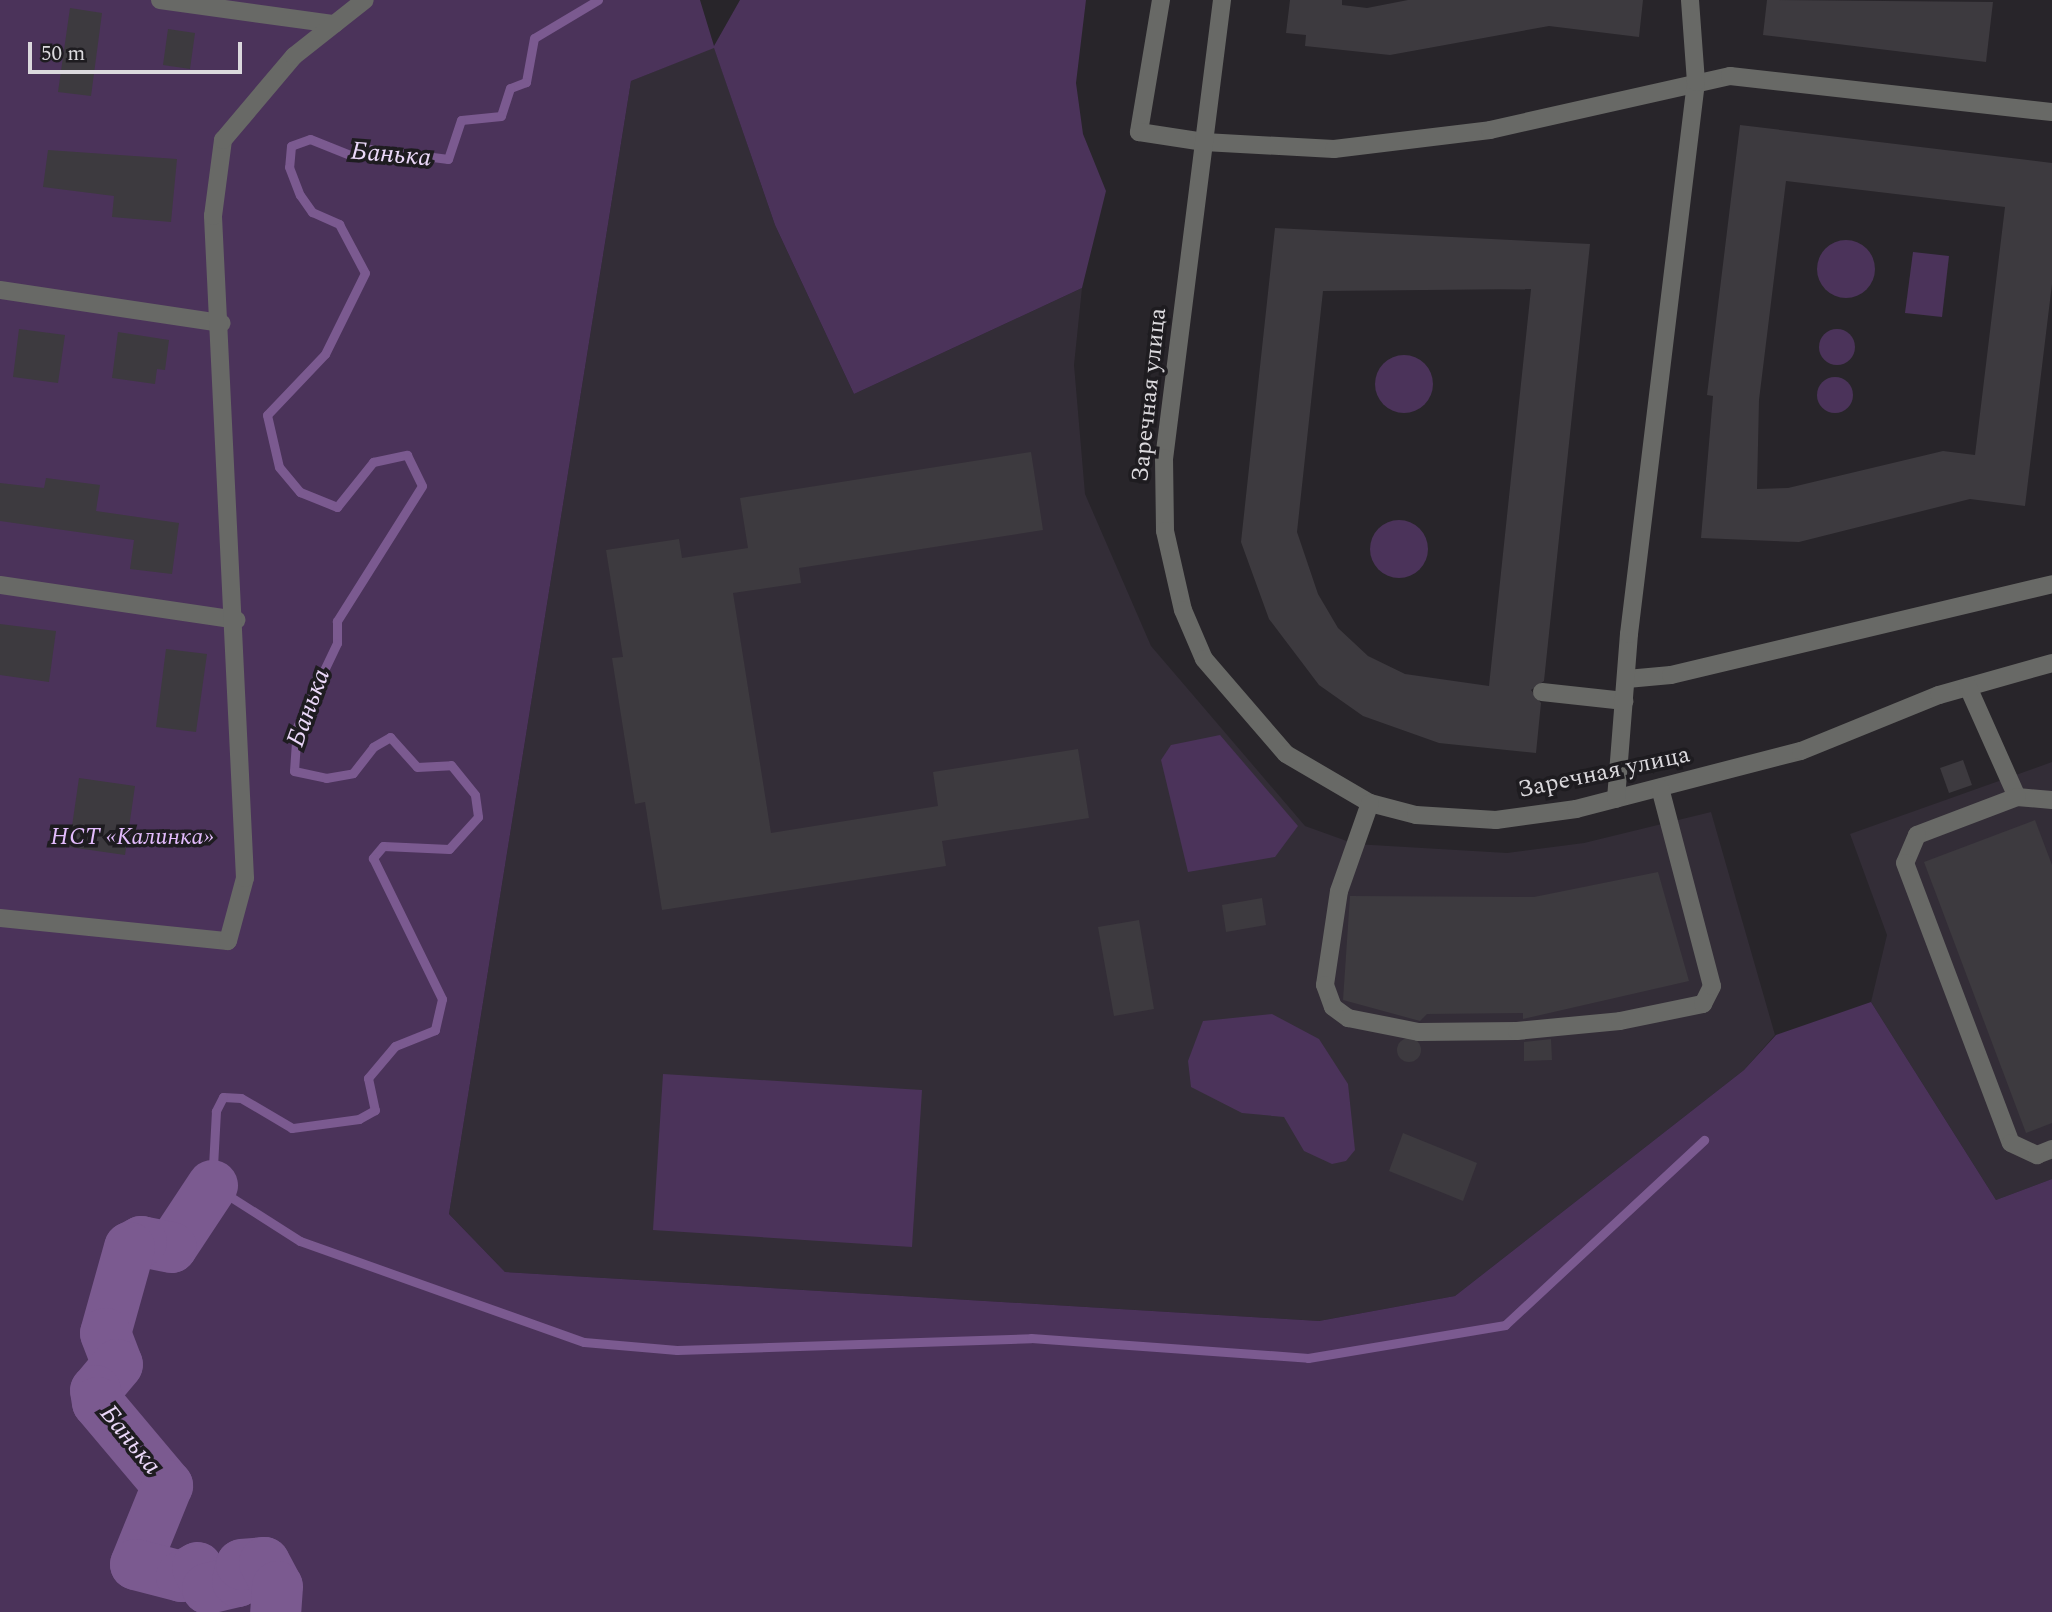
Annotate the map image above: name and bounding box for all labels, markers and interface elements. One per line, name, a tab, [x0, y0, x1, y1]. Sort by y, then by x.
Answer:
scale bar	[32, 28, 245, 72]
text: 50 m	[41, 38, 85, 70]
water label: Банька	[350, 136, 432, 174]
street label: Заречная улица	[1127, 306, 1173, 484]
water label: Банька	[281, 665, 337, 751]
street label: Заречная улица	[1515, 741, 1693, 805]
park label: НСТ «Калинка»	[51, 824, 213, 852]
water label: Банька	[93, 1399, 167, 1481]

